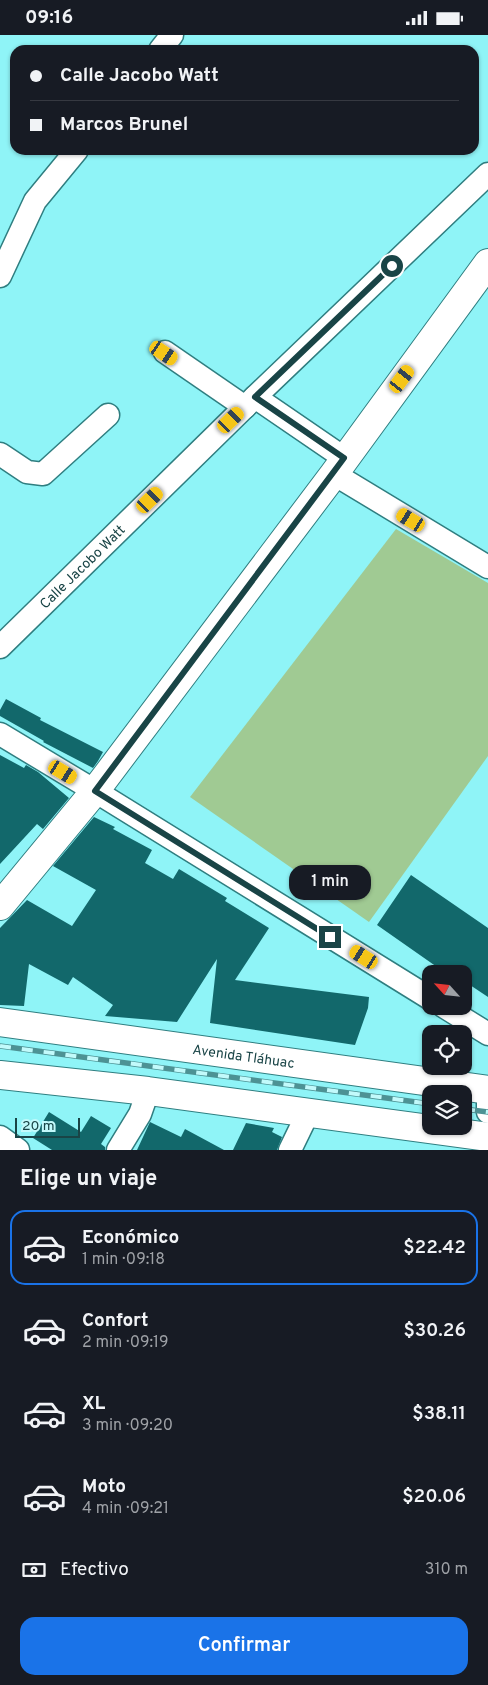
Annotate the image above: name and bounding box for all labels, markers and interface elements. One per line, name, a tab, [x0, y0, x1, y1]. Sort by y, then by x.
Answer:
text: 09:16	[25, 6, 73, 30]
text: Calle Jacobo Watt	[60, 64, 219, 88]
text: Marcos Brunel	[60, 113, 188, 137]
route start	[381, 255, 403, 277]
car	[147, 338, 180, 368]
car	[386, 363, 417, 395]
car	[214, 404, 247, 436]
car	[133, 484, 166, 516]
car	[394, 506, 427, 534]
street label: Calle Jacobo Watt	[37, 522, 129, 613]
car	[46, 758, 79, 786]
callout: 1 min	[289, 865, 371, 899]
text: 1 min	[311, 872, 349, 892]
route end	[319, 926, 341, 948]
car	[347, 943, 380, 971]
north arrow	[422, 965, 472, 1015]
map controls	[422, 965, 472, 1135]
button: locate	[422, 1025, 472, 1075]
street label: Avenida Tláhuac	[191, 1042, 295, 1073]
button: layers	[422, 1085, 472, 1135]
scale bar	[15, 1115, 80, 1138]
text: 20 m	[22, 1118, 55, 1135]
text: Elige un viaje	[20, 1166, 157, 1193]
icon: car	[22, 1225, 67, 1270]
text: Económico	[82, 1226, 179, 1250]
text: $22.42	[403, 1236, 466, 1260]
text: 1 min · 09:18	[82, 1250, 165, 1270]
icon: car	[22, 1308, 67, 1353]
text: Confort	[82, 1309, 148, 1333]
text: $30.26	[403, 1319, 466, 1343]
text: 2 min · 09:19	[82, 1333, 169, 1353]
icon: car	[22, 1391, 67, 1436]
text: XL	[82, 1392, 105, 1416]
text: $38.11	[412, 1402, 466, 1426]
text: 3 min · 09:20	[82, 1416, 173, 1436]
icon: car	[22, 1474, 67, 1519]
text: Moto	[82, 1475, 126, 1499]
text: $20.06	[402, 1485, 466, 1509]
text: 4 min · 09:21	[82, 1499, 169, 1519]
icon: cash	[20, 1556, 48, 1584]
text: Efectivo	[60, 1558, 129, 1582]
text: 310 m	[425, 1560, 468, 1580]
button: Confirmar	[20, 1617, 468, 1675]

